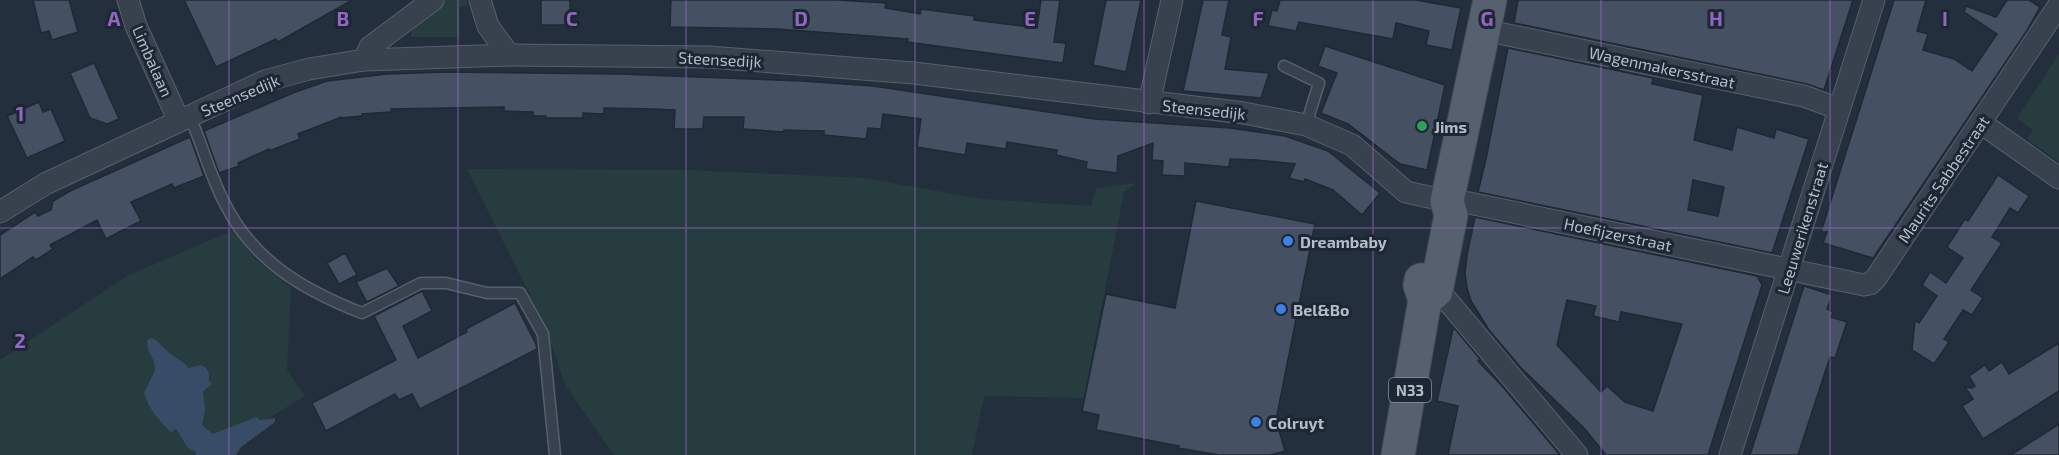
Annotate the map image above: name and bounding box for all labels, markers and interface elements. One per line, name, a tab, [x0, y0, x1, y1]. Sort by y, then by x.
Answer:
text: A	[107, 6, 121, 30]
text: B	[337, 6, 349, 30]
text: C	[566, 6, 578, 30]
text: D	[794, 6, 808, 30]
text: E	[1024, 6, 1036, 30]
text: F	[1252, 6, 1264, 30]
text: G	[1481, 6, 1493, 30]
text: H	[1709, 6, 1723, 30]
text: I	[1942, 6, 1948, 30]
street label: Limbalaan	[129, 23, 177, 99]
street label: Wagenmakersstraat	[1587, 42, 1737, 92]
street label: Steensedijk	[678, 47, 762, 72]
street label: Steensedijk	[198, 70, 283, 121]
street label: Steensedijk	[1161, 95, 1246, 124]
text: 1	[16, 101, 24, 125]
street label: Maurits Sabbestraat	[1893, 112, 1993, 246]
place label: Jims	[1434, 117, 1467, 136]
marker: Jims	[1415, 119, 1429, 133]
street label: Leeuwerikenstraat	[1773, 160, 1831, 296]
street label: Hoefijzerstraat	[1562, 213, 1674, 256]
place label: Dreambaby	[1300, 232, 1387, 252]
marker: Dreambaby	[1281, 234, 1295, 248]
place label: Bel&Bo	[1293, 300, 1349, 319]
marker: Bel&Bo	[1274, 302, 1288, 316]
text: 2	[14, 328, 26, 352]
road number: N33	[1389, 378, 1431, 402]
place label: Colruyt	[1268, 413, 1324, 433]
marker: Colruyt	[1249, 415, 1263, 429]

